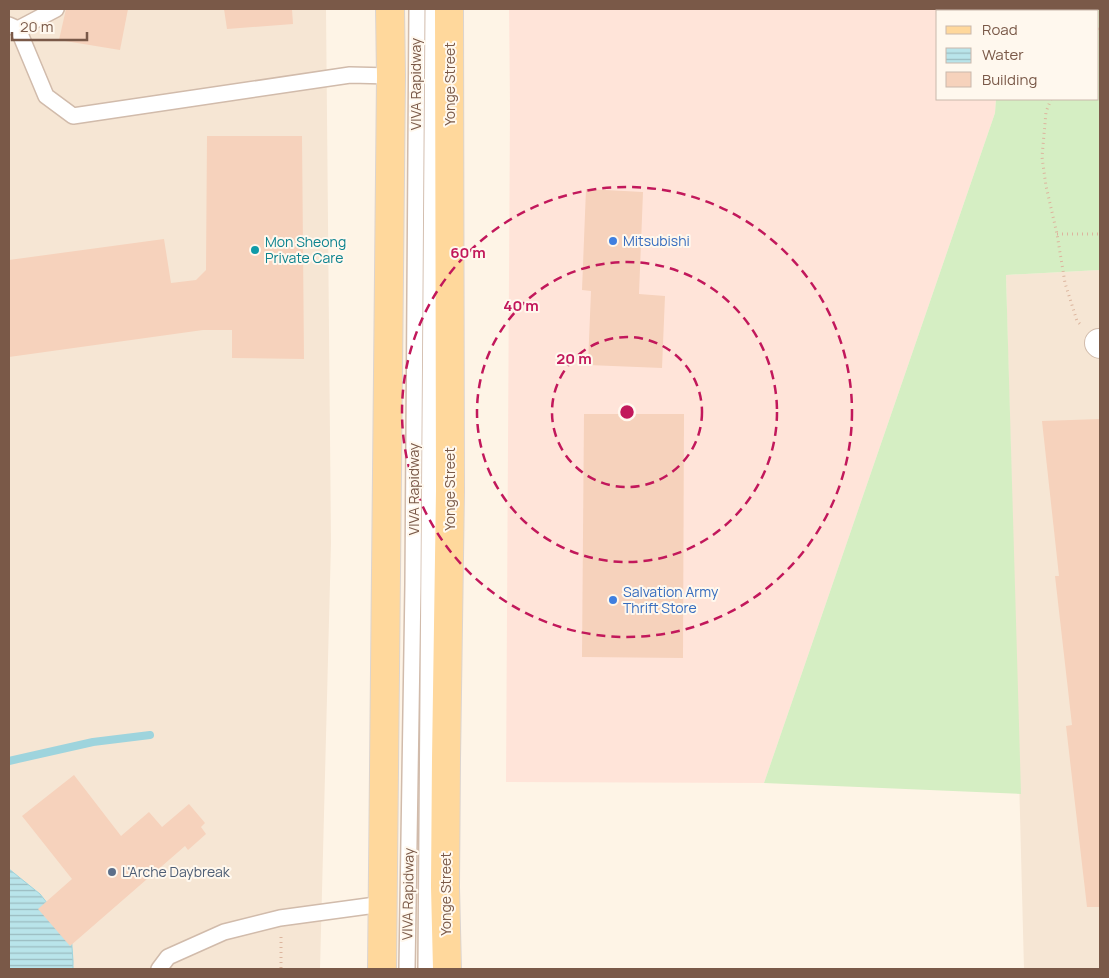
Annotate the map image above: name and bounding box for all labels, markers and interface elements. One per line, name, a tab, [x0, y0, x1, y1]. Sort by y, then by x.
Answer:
scale bar	[12, 10, 88, 42]
legend	[936, 10, 1099, 100]
text: 20 m	[20, 16, 53, 37]
text: Road	[982, 19, 1018, 40]
street label: VIVA Rapidway	[406, 37, 425, 130]
street label: Yonge Street	[440, 42, 459, 126]
text: Water	[982, 44, 1024, 65]
text: Building	[982, 69, 1037, 90]
place label: Mitsubishi	[623, 231, 690, 250]
place label: Mon Sheong Private Care	[265, 232, 346, 267]
marker: Mitsubishi	[607, 235, 619, 247]
text: 60 m	[450, 242, 486, 263]
marker: Mon Sheong Private Care	[249, 244, 261, 256]
text: 40 m	[503, 295, 539, 316]
text: 20 m	[556, 348, 592, 369]
centre of rings	[618, 403, 636, 421]
street label: VIVA Rapidway	[404, 442, 423, 535]
street label: Yonge Street	[440, 447, 459, 531]
place label: Salvation Army Thrift Store	[623, 582, 719, 617]
marker: Salvation Army Thrift Store	[607, 594, 619, 606]
street label: VIVA Rapidway	[397, 847, 418, 940]
street label: Yonge Street	[436, 852, 455, 936]
place label: L'Arche Daybreak	[122, 862, 231, 881]
marker: L'Arche Daybreak	[106, 866, 118, 878]

